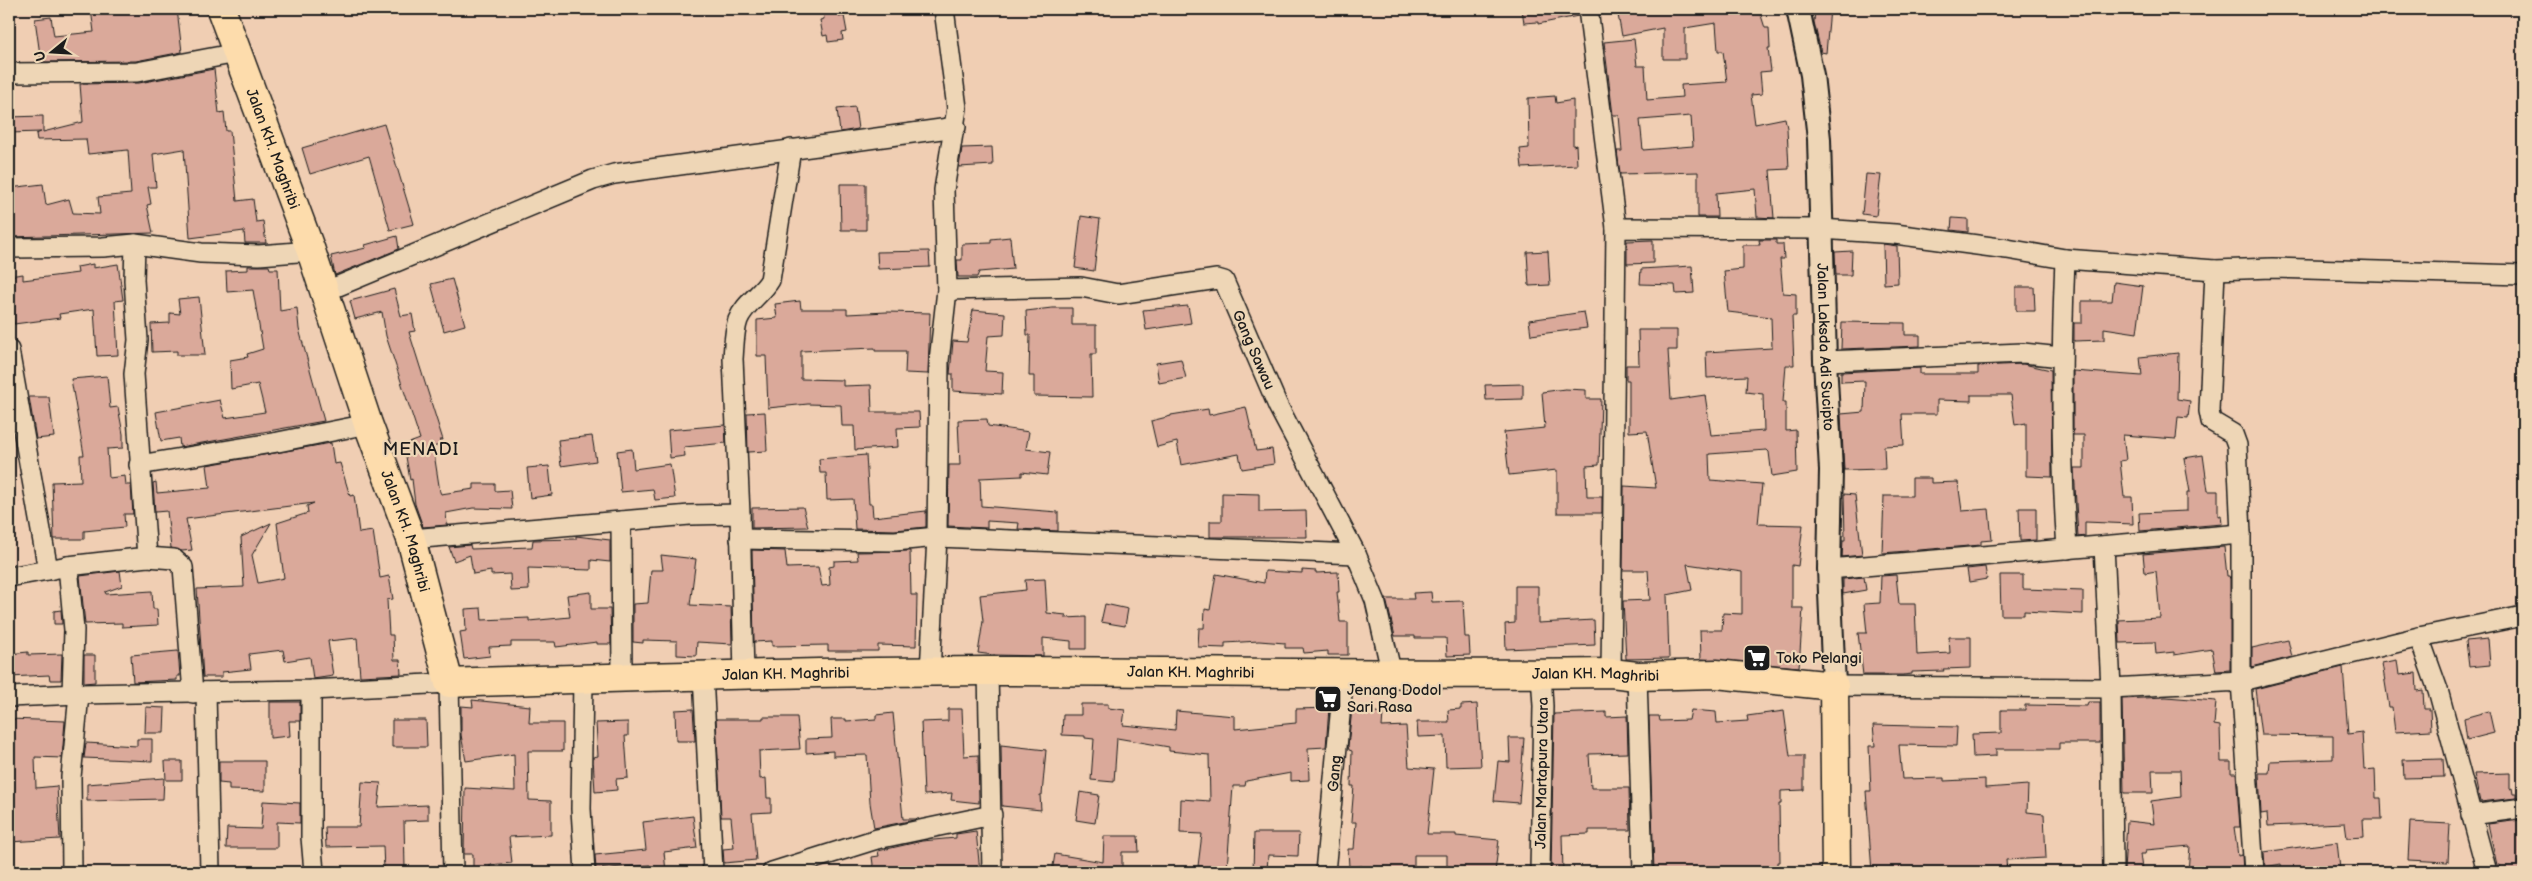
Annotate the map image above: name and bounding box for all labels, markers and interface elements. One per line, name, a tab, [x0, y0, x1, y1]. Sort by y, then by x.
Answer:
north arrow	[28, 28, 78, 78]
text: U	[30, 48, 50, 63]
street label: Jalan KH. Maghribi	[241, 86, 304, 212]
street label: Jalan Laksda Adi Sucipto	[1812, 263, 1838, 431]
street label: Gang Sawau	[1228, 307, 1279, 393]
district label: MENADI	[383, 439, 459, 460]
street label: Jalan KH. Maghribi	[376, 468, 434, 594]
supermarket icon: Toko Pelangi	[1742, 643, 1772, 673]
place label: Toko Pelangi	[1776, 649, 1862, 668]
street label: Jalan KH. Maghribi	[722, 663, 850, 685]
street label: Jalan KH. Maghribi	[1127, 663, 1255, 683]
street label: Jalan KH. Maghribi	[1532, 664, 1660, 686]
place label: Jenang Dodol Sari Rasa	[1347, 681, 1441, 717]
supermarket icon: Jenang Dodol Sari Rasa	[1313, 684, 1343, 714]
street label: Jalan Martapura Utara	[1531, 696, 1553, 849]
street label: Gang	[1324, 754, 1346, 793]

